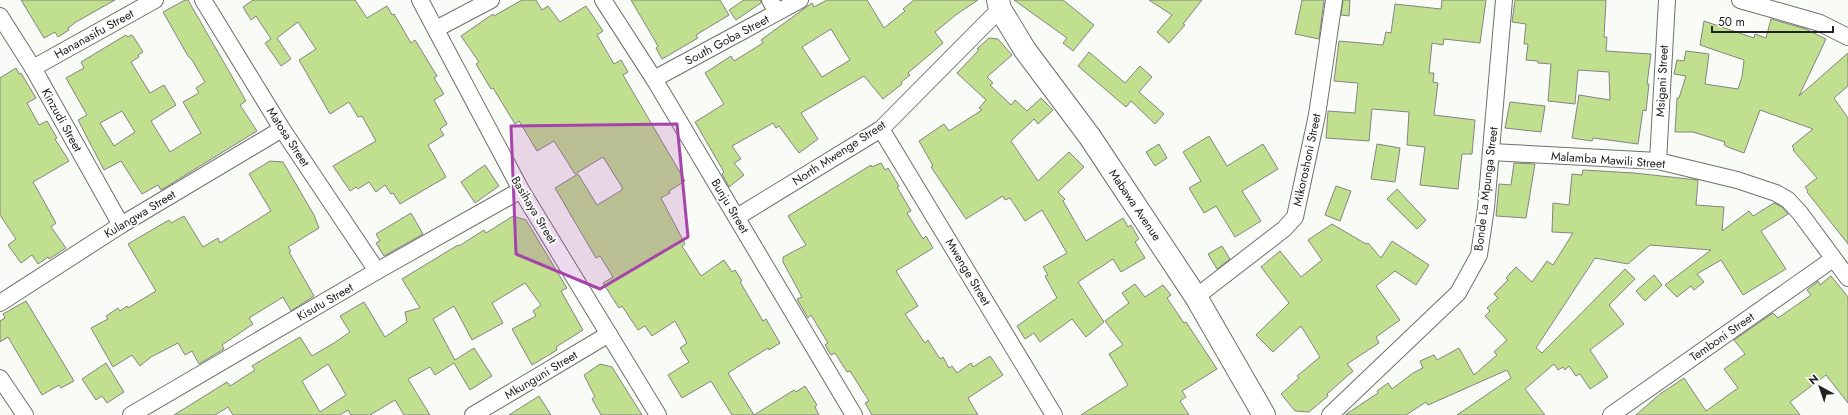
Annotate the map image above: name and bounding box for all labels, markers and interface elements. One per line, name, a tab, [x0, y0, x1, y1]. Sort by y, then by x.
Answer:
street label: Hananasifu Street	[51, 5, 137, 63]
scale bar	[1712, 8, 1833, 34]
street label: South Goba Street	[682, 10, 772, 70]
text: 50 m	[1718, 13, 1745, 31]
street label: Msigani Street	[1651, 44, 1673, 117]
street label: Kinzudi Street	[37, 85, 87, 155]
street label: Matosa Street	[262, 104, 314, 170]
street label: Mikoroshoni Street	[1288, 112, 1326, 208]
street label: North Mwenge Street	[789, 116, 889, 190]
street label: Bonde La Mpunga Street	[1469, 126, 1503, 252]
street label: Malamba Mawili Street	[1550, 147, 1666, 173]
street label: Mabawa Avenue	[1104, 166, 1166, 244]
street label: Basihaya Street	[507, 173, 561, 247]
street label: Bunju Street	[707, 175, 753, 237]
street label: Kulangwa Street	[101, 185, 179, 242]
street label: Mwenge Street	[941, 235, 995, 309]
street label: Kisutu Street	[293, 279, 357, 325]
street label: Temboni Street	[1686, 308, 1758, 366]
street label: Mkunguni Street	[501, 346, 581, 404]
north arrow	[1800, 367, 1840, 407]
text: N	[1805, 370, 1822, 388]

